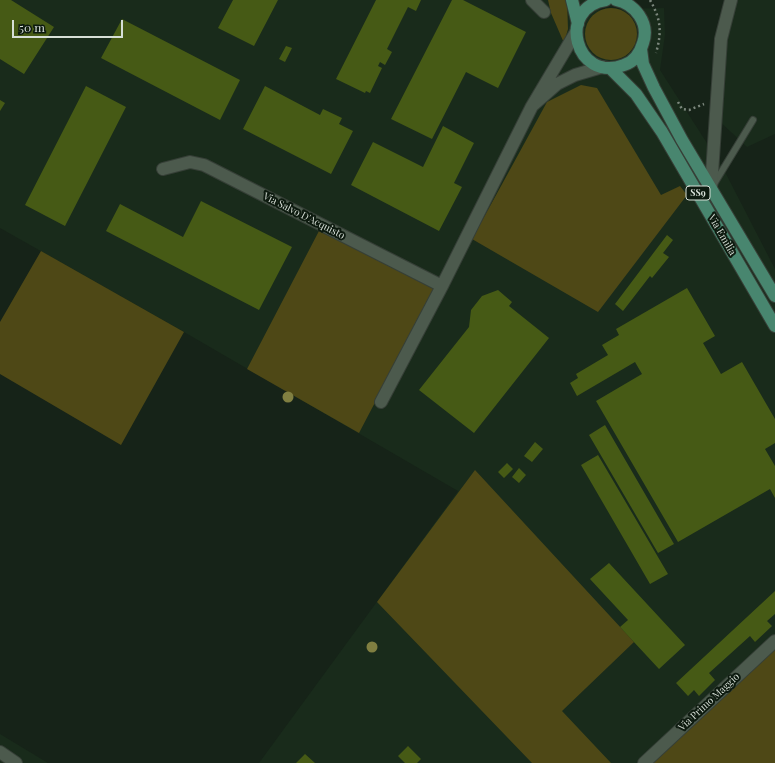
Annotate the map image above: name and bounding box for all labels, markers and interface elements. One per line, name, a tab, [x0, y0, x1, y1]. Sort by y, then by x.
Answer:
scale bar	[14, 12, 125, 38]
text: 50 m	[19, 19, 45, 35]
road number: SS9	[686, 186, 710, 200]
street label: Via Salvo D'Acquisto	[261, 190, 347, 242]
street label: Via Emilia	[706, 212, 738, 258]
street label: Via Primo Maggio	[676, 671, 742, 733]

